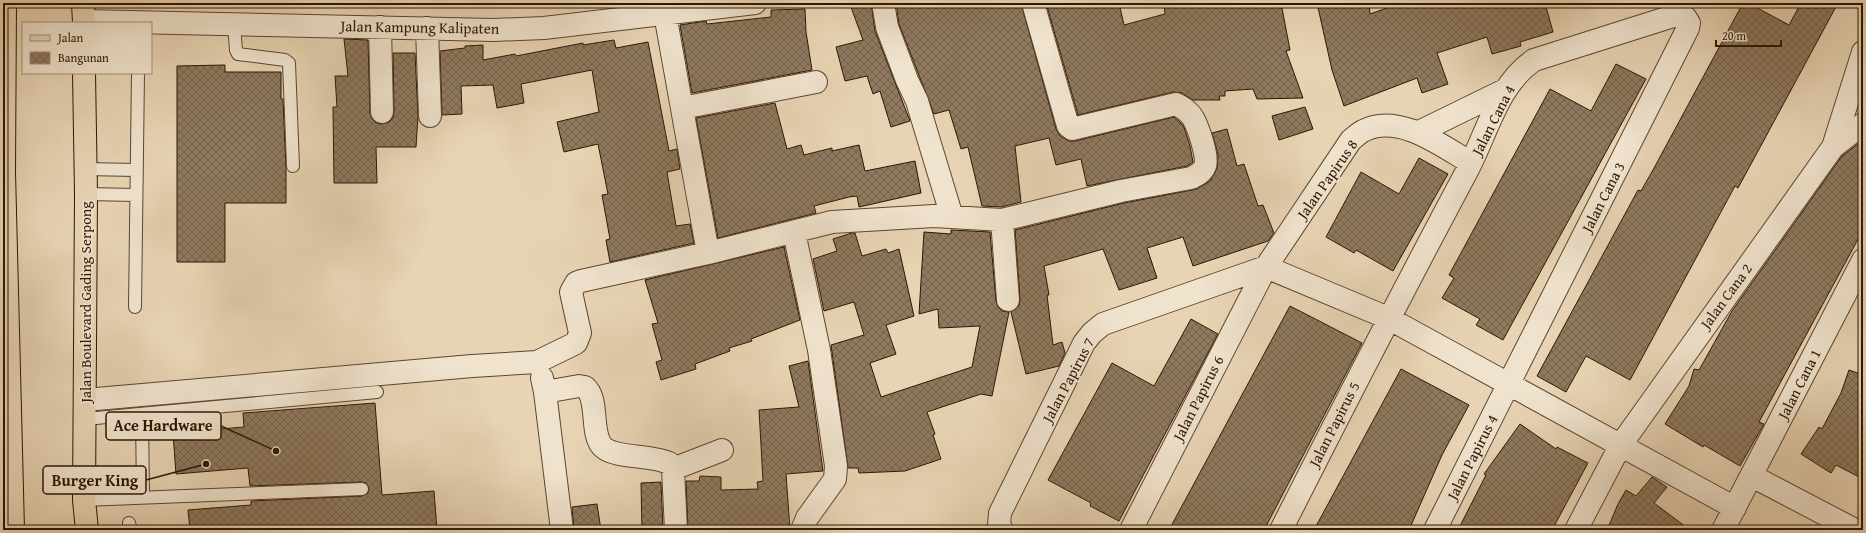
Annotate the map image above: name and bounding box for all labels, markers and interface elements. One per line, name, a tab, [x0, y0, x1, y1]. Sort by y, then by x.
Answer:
street label: Jalan Kampung Kalipaten	[338, 15, 500, 39]
legend	[22, 22, 152, 74]
scale bar	[1716, 22, 1781, 48]
text: 20 m	[1722, 27, 1746, 44]
text: Jalan	[56, 29, 83, 46]
text: Bangunan	[58, 49, 109, 66]
street label: Jalan Cana 4	[1465, 81, 1520, 160]
street label: Jalan Papirus 8	[1291, 135, 1362, 225]
street label: Jalan Cana 3	[1575, 158, 1630, 237]
street label: Jalan Boulevard Gading Serpong	[75, 201, 96, 405]
street label: Jalan Cana 2	[1694, 259, 1757, 335]
street label: Jalan Papirus 7	[1036, 334, 1099, 428]
street label: Jalan Cana 1	[1771, 345, 1826, 424]
street label: Jalan Papirus 6	[1167, 352, 1228, 446]
street label: Jalan Papirus 5	[1303, 378, 1364, 472]
street label: Jalan Papirus 4	[1441, 411, 1502, 505]
callout: Ace Hardware	[106, 412, 221, 440]
text: Ace Hardware	[113, 413, 213, 437]
callout: Burger King	[43, 466, 146, 494]
text: Burger King	[52, 468, 139, 492]

